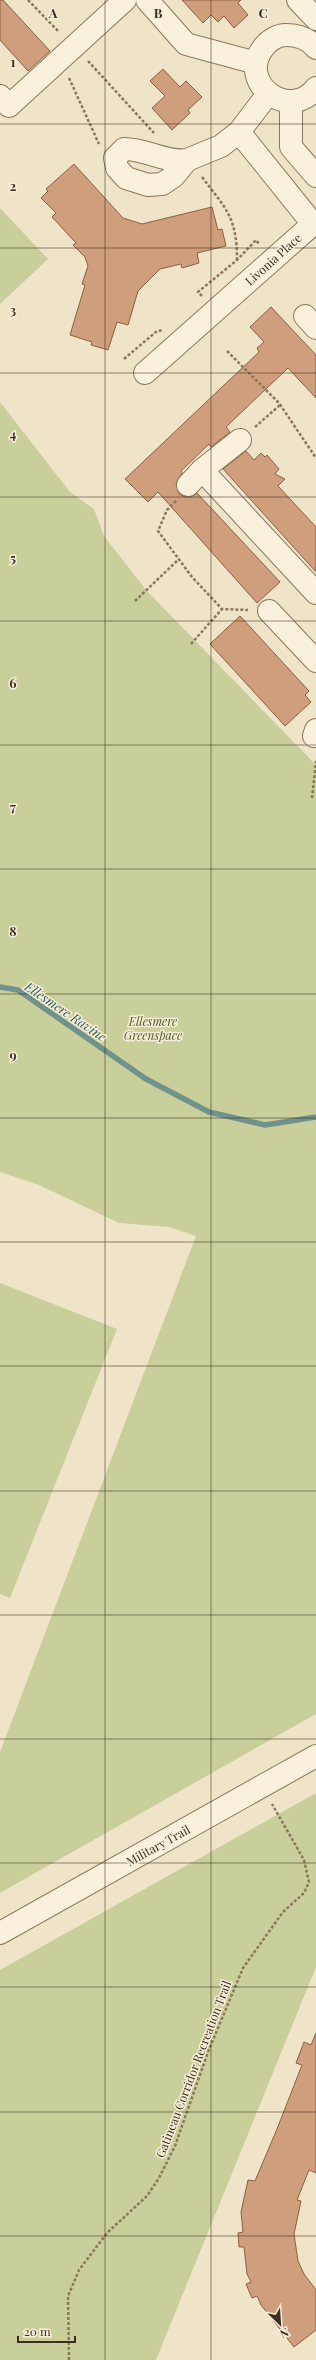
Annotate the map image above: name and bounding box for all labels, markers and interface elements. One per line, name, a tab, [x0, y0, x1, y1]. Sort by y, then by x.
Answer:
text: A	[48, 4, 58, 21]
text: B	[154, 4, 163, 21]
text: C	[258, 4, 268, 21]
text: 1	[11, 53, 16, 70]
text: 2	[10, 177, 17, 194]
street label: Livonia Place	[241, 229, 305, 289]
text: 3	[10, 301, 16, 318]
text: 4	[10, 425, 17, 442]
text: 5	[10, 549, 16, 566]
text: 6	[9, 674, 17, 691]
text: 7	[10, 798, 16, 815]
text: 8	[9, 922, 17, 939]
water label: Ellesmere Ravine	[21, 977, 111, 1045]
park label: Ellesmere Greenspace	[124, 1013, 182, 1043]
text: 9	[9, 1046, 17, 1063]
street label: Military Trail	[123, 1821, 193, 1869]
street label: Gatineau Corridor Recreation Trail	[152, 1978, 234, 2160]
north arrow	[260, 2304, 300, 2344]
scale bar	[18, 2318, 75, 2344]
text: 20 m	[24, 2323, 51, 2339]
text: N	[278, 2325, 291, 2342]

